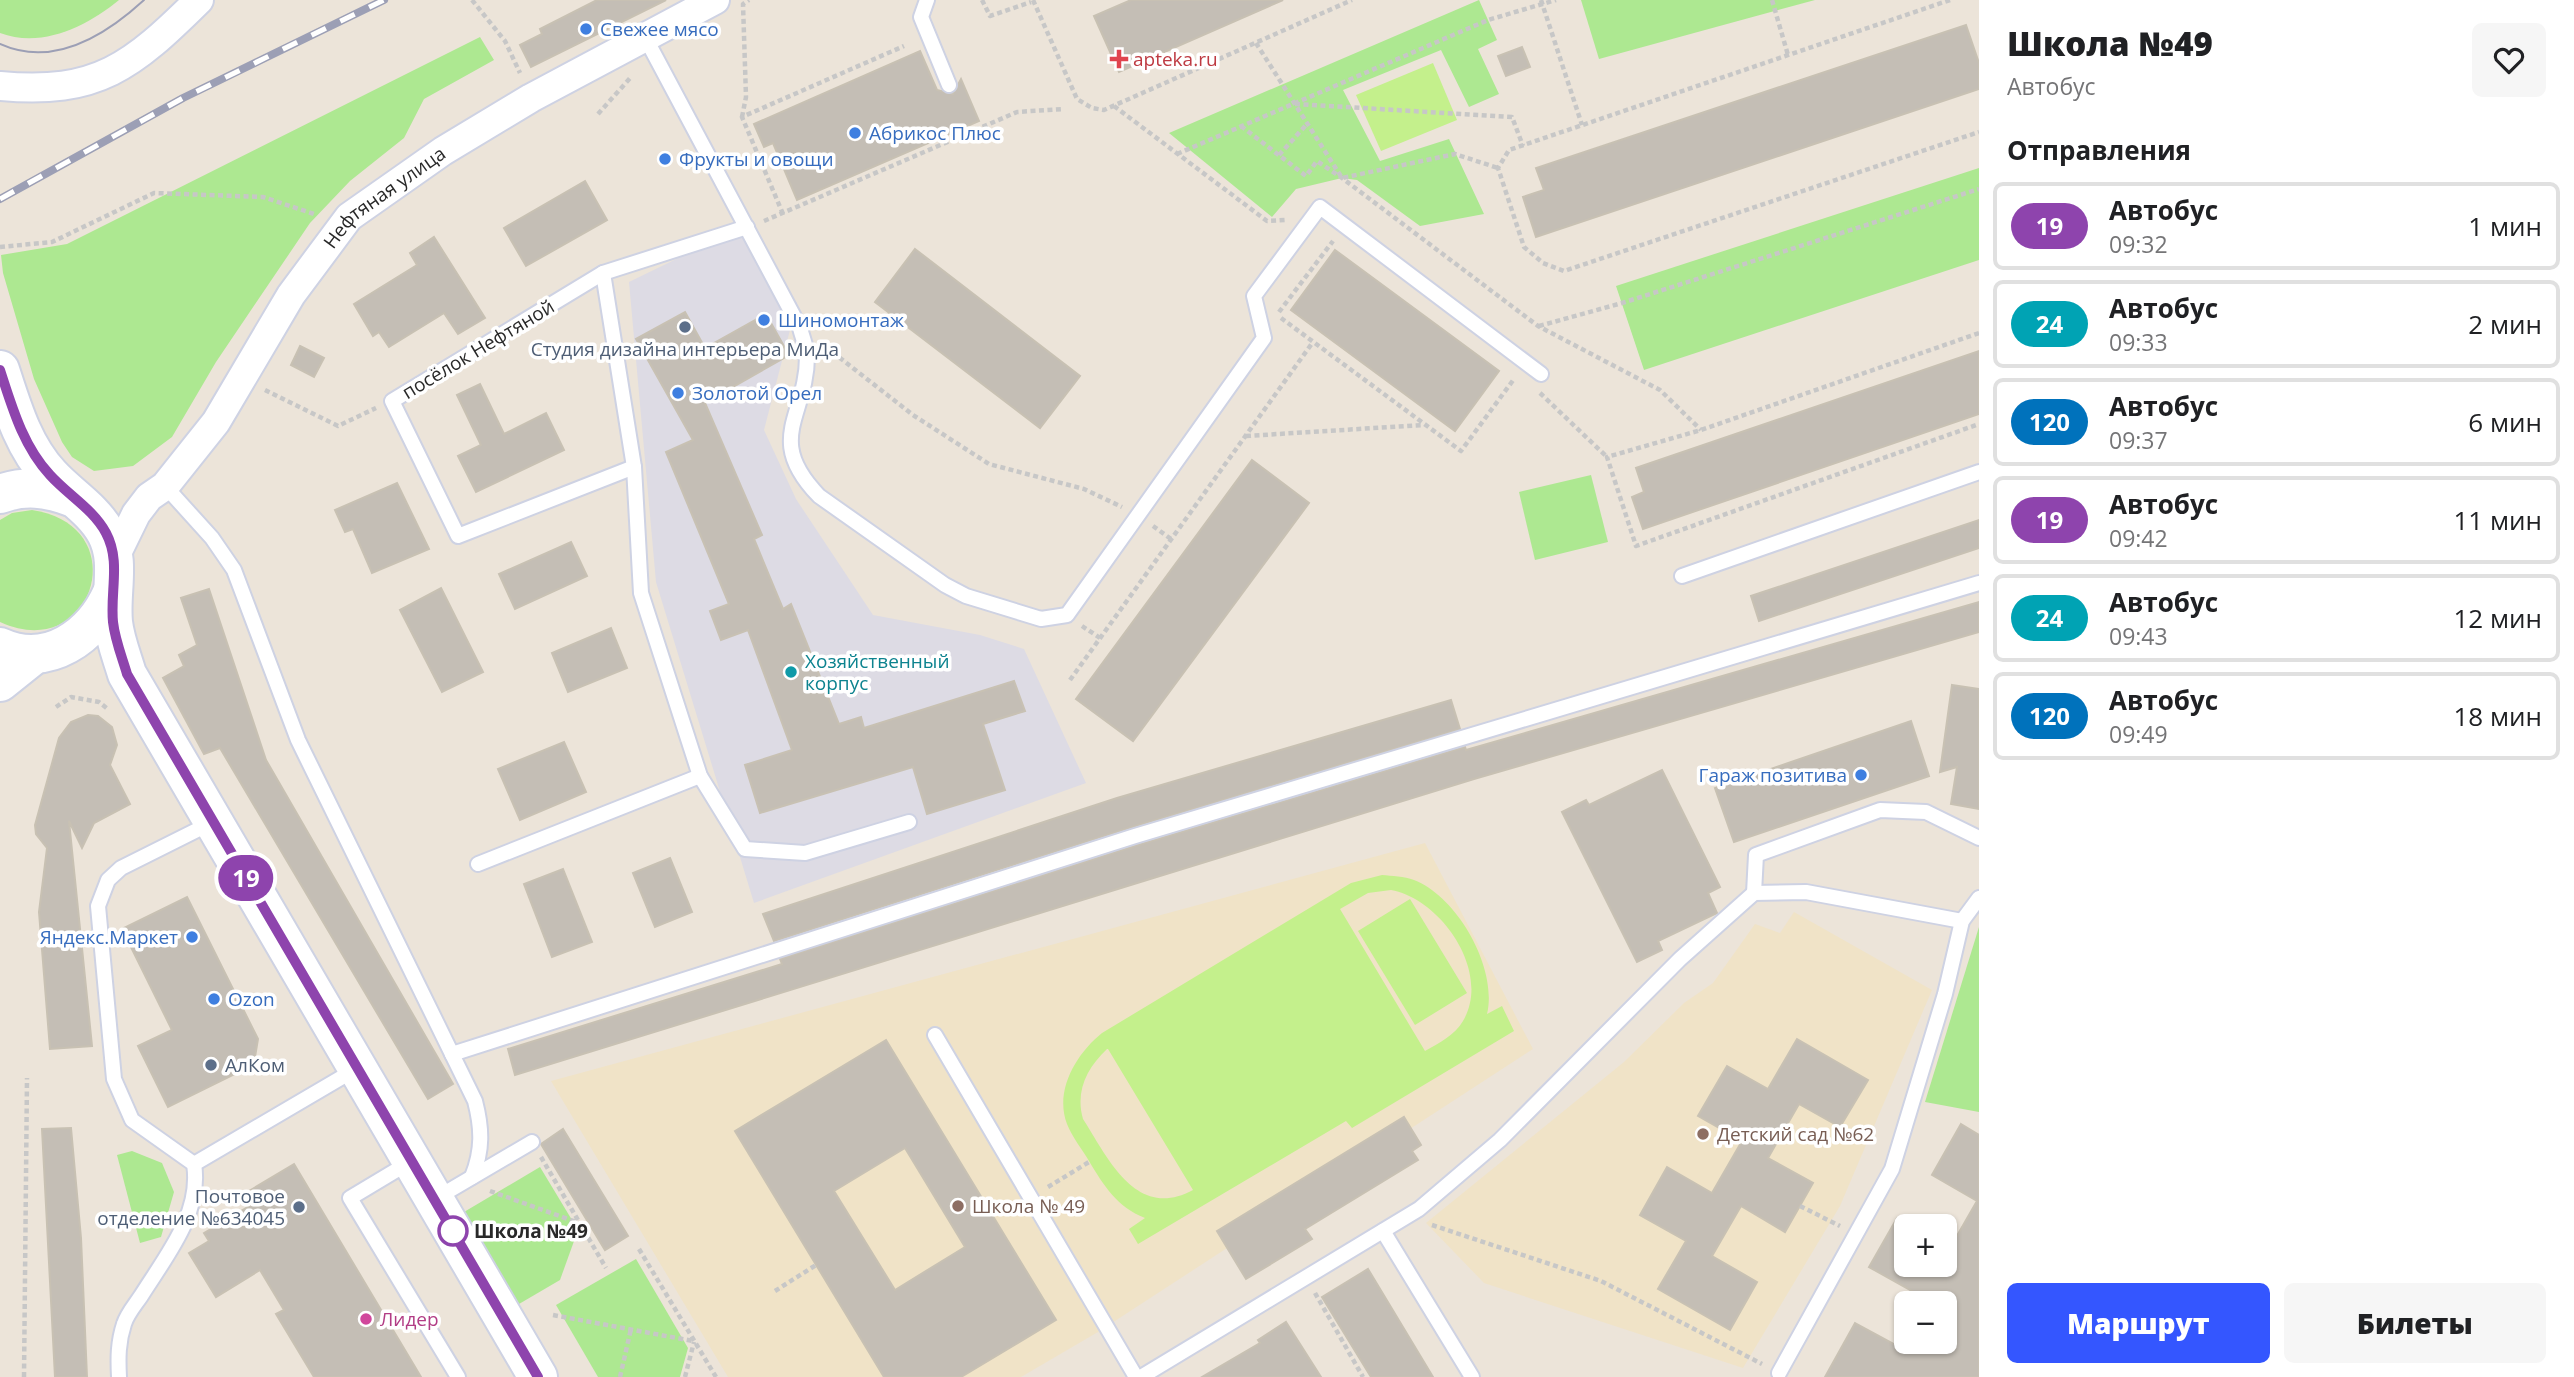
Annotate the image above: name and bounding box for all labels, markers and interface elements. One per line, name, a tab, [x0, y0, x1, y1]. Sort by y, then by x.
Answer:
place label: Свежее мясо	[600, 16, 719, 42]
marker: Свежее мясо	[578, 21, 594, 37]
text: Школа №49	[2007, 21, 2213, 66]
button: heart	[2472, 23, 2546, 97]
place label: apteka.ru	[1133, 46, 1218, 72]
marker: apteka.ru	[1111, 51, 1127, 67]
text: Автобус	[2007, 70, 2096, 102]
place label: Абрикос Плюс	[869, 120, 1001, 146]
marker: Абрикос Плюс	[847, 125, 863, 141]
text: Отправления	[2007, 132, 2191, 168]
street label: Нефтяная улица	[317, 140, 451, 254]
place label: Фрукты и овощи	[679, 146, 834, 172]
marker: Фрукты и овощи	[657, 151, 673, 167]
text: Автобус	[2109, 192, 2218, 228]
text: 1 мин	[2468, 208, 2542, 244]
text: 19	[2036, 209, 2063, 242]
text: 09:32	[2109, 228, 2168, 260]
text: Автобус	[2109, 290, 2218, 326]
street label: посёлок Нефтяной	[397, 293, 559, 405]
text: 2 мин	[2468, 306, 2542, 342]
place label: Шиномонтаж	[778, 307, 904, 333]
text: 24	[2036, 307, 2063, 340]
marker: Шиномонтаж	[756, 312, 772, 328]
marker: Студия дизайна интерьера МиДа	[677, 319, 693, 335]
text: 09:33	[2109, 326, 2168, 358]
place label: Студия дизайна интерьера МиДа	[531, 336, 839, 362]
place label: Золотой Орел	[692, 380, 822, 406]
marker: Золотой Орел	[670, 385, 686, 401]
text: Автобус	[2109, 388, 2218, 424]
text: 6 мин	[2468, 404, 2542, 440]
text: 120	[2029, 405, 2070, 438]
text: 09:37	[2109, 424, 2168, 456]
text: Автобус	[2109, 486, 2218, 522]
text: 11 мин	[2453, 502, 2542, 538]
text: 19	[2036, 503, 2063, 536]
text: 09:42	[2109, 522, 2168, 554]
text: Автобус	[2109, 584, 2218, 620]
text: 12 мин	[2453, 600, 2542, 636]
text: 24	[2036, 601, 2063, 634]
text: 09:43	[2109, 620, 2168, 652]
place label: Хозяйственный корпус	[805, 648, 950, 696]
marker: Хозяйственный корпус	[783, 664, 799, 680]
text: Автобус	[2109, 682, 2218, 718]
text: 18 мин	[2453, 698, 2542, 734]
text: 120	[2029, 699, 2070, 732]
text: 09:49	[2109, 718, 2168, 750]
place label: Гараж позитива	[1699, 762, 1847, 788]
marker: Гараж позитива	[1853, 767, 1869, 783]
line badge: 19	[215, 855, 278, 901]
text: 19	[232, 861, 260, 894]
place label: Яндекс.Маркет	[40, 924, 178, 950]
marker: Яндекс.Маркет	[184, 929, 200, 945]
place label: Ozon	[228, 986, 275, 1012]
marker: Ozon	[206, 991, 222, 1007]
place label: АлКом	[225, 1052, 285, 1078]
marker: АлКом	[203, 1057, 219, 1073]
place label: Детский сад №62	[1717, 1121, 1874, 1147]
marker: Детский сад №62	[1695, 1126, 1711, 1142]
place label: Почтовое отделение №634045	[97, 1183, 285, 1231]
place label: Школа № 49	[972, 1193, 1085, 1219]
marker: Школа № 49	[950, 1198, 966, 1214]
marker: Почтовое отделение №634045	[291, 1199, 307, 1215]
map controls	[1894, 1214, 1957, 1354]
button: +	[1894, 1214, 1957, 1277]
marker: Школа №49	[438, 1216, 468, 1246]
place label: Школа №49	[474, 1218, 588, 1244]
button: Маршрут	[2007, 1283, 2270, 1363]
button: Билеты	[2284, 1283, 2546, 1363]
button: −	[1894, 1291, 1957, 1354]
place label: Лидер	[380, 1306, 439, 1332]
marker: Лидер	[358, 1311, 374, 1327]

